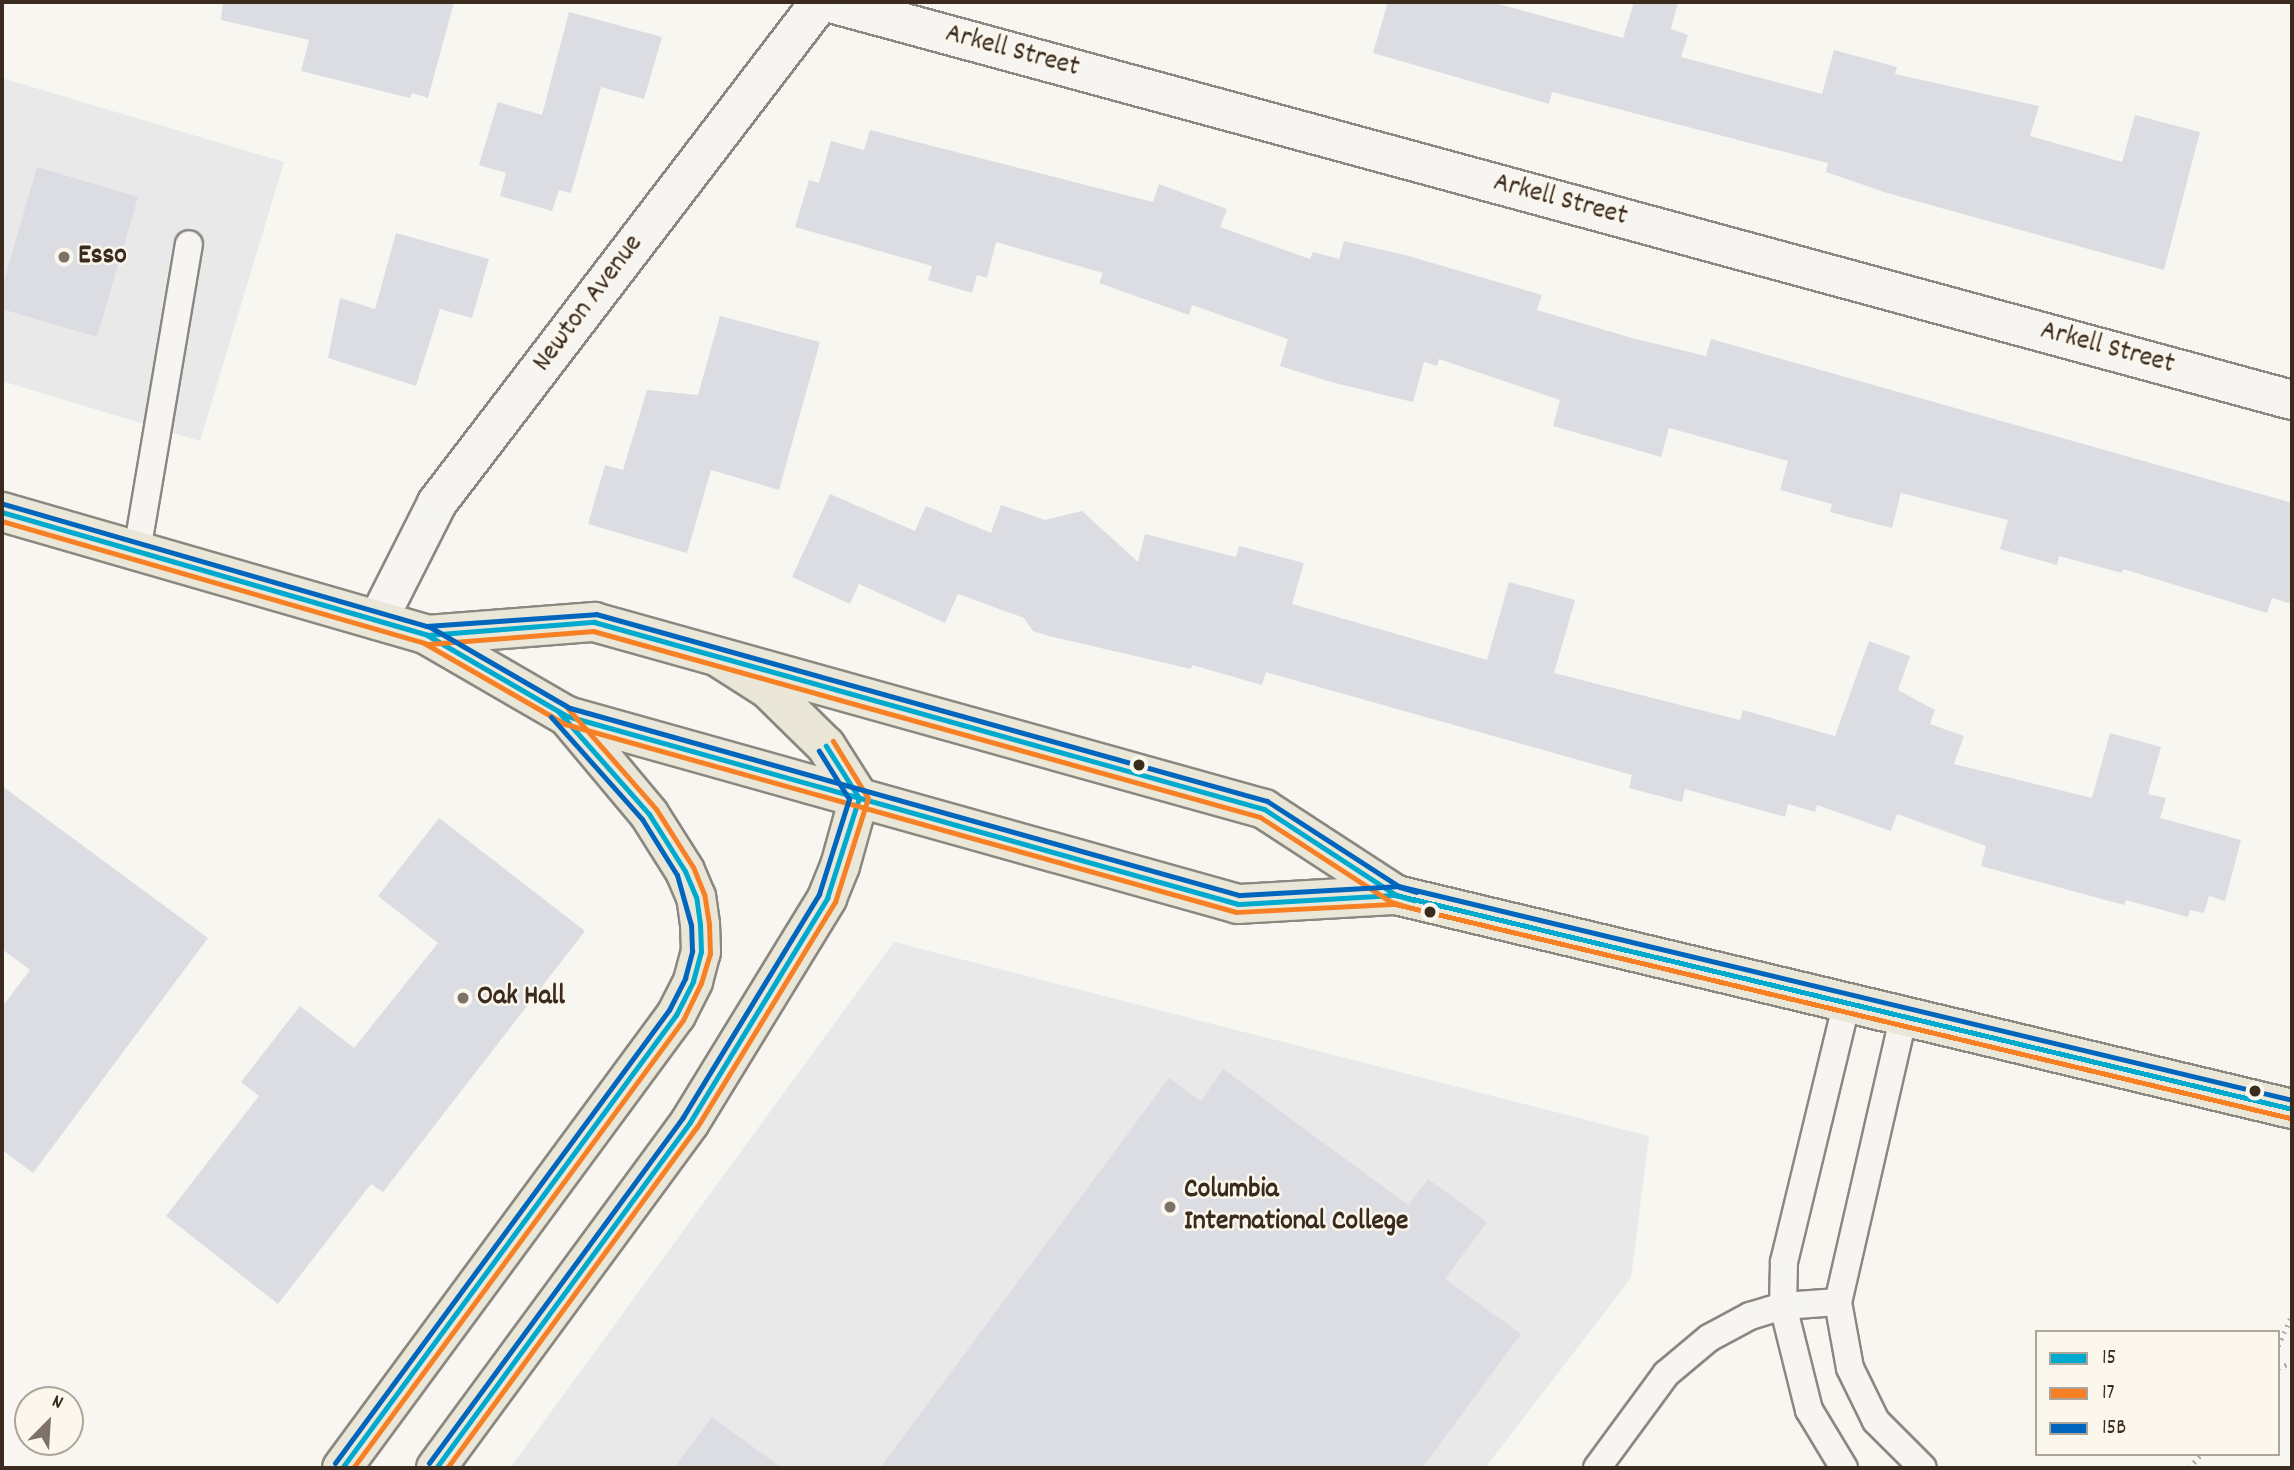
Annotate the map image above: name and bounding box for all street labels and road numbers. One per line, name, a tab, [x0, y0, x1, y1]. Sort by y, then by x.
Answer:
street label: Arkell Street	[941, 18, 1083, 86]
street label: Arkell Street	[1489, 167, 1631, 235]
street label: Newton Avenue	[527, 229, 651, 379]
street label: Arkell Street	[2036, 315, 2178, 383]

